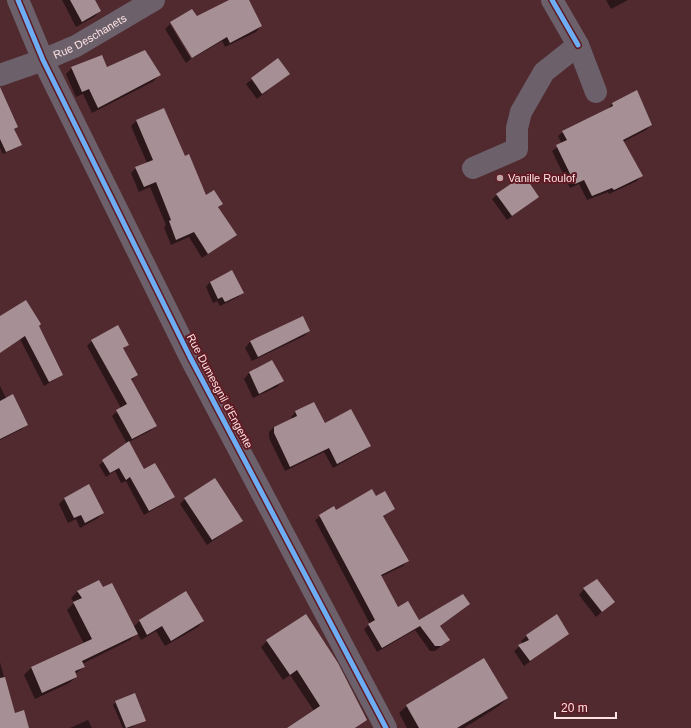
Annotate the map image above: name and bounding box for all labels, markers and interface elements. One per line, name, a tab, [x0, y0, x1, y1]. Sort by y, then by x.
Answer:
street label: Rue Deschanets	[51, 11, 129, 61]
place label: Vanille Roulof	[508, 172, 576, 184]
marker: Vanille Roulof	[495, 173, 505, 183]
street label: Rue Dumesgnil d'Engente	[185, 332, 255, 450]
scale bar	[555, 694, 616, 720]
text: 20 m	[561, 701, 588, 715]

